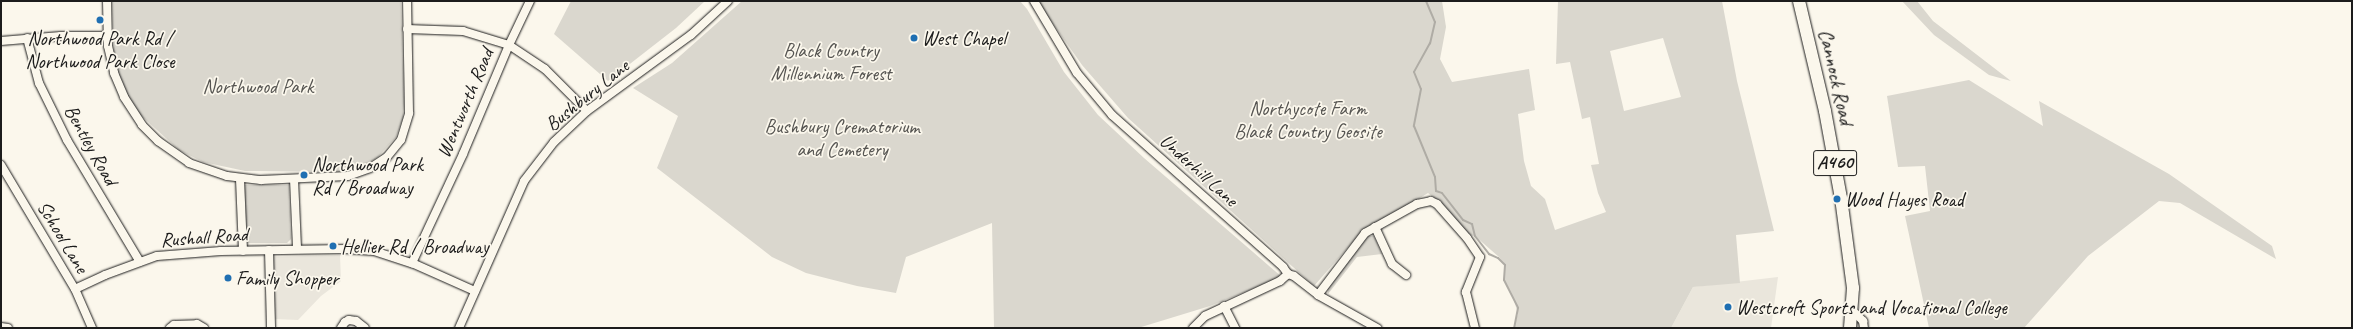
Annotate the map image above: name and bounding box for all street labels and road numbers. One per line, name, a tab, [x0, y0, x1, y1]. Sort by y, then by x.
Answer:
street label: Cannock Road	[1813, 27, 1859, 127]
street label: Wentworth Road	[431, 45, 499, 161]
street label: Bushbury Lane	[540, 54, 634, 136]
street label: Bentley Road	[59, 101, 123, 189]
street label: Underhill Lane	[1155, 128, 1243, 212]
road number: A460	[1813, 146, 1857, 180]
street label: School Lane	[32, 196, 94, 278]
street label: Rushall Road	[160, 222, 248, 252]

